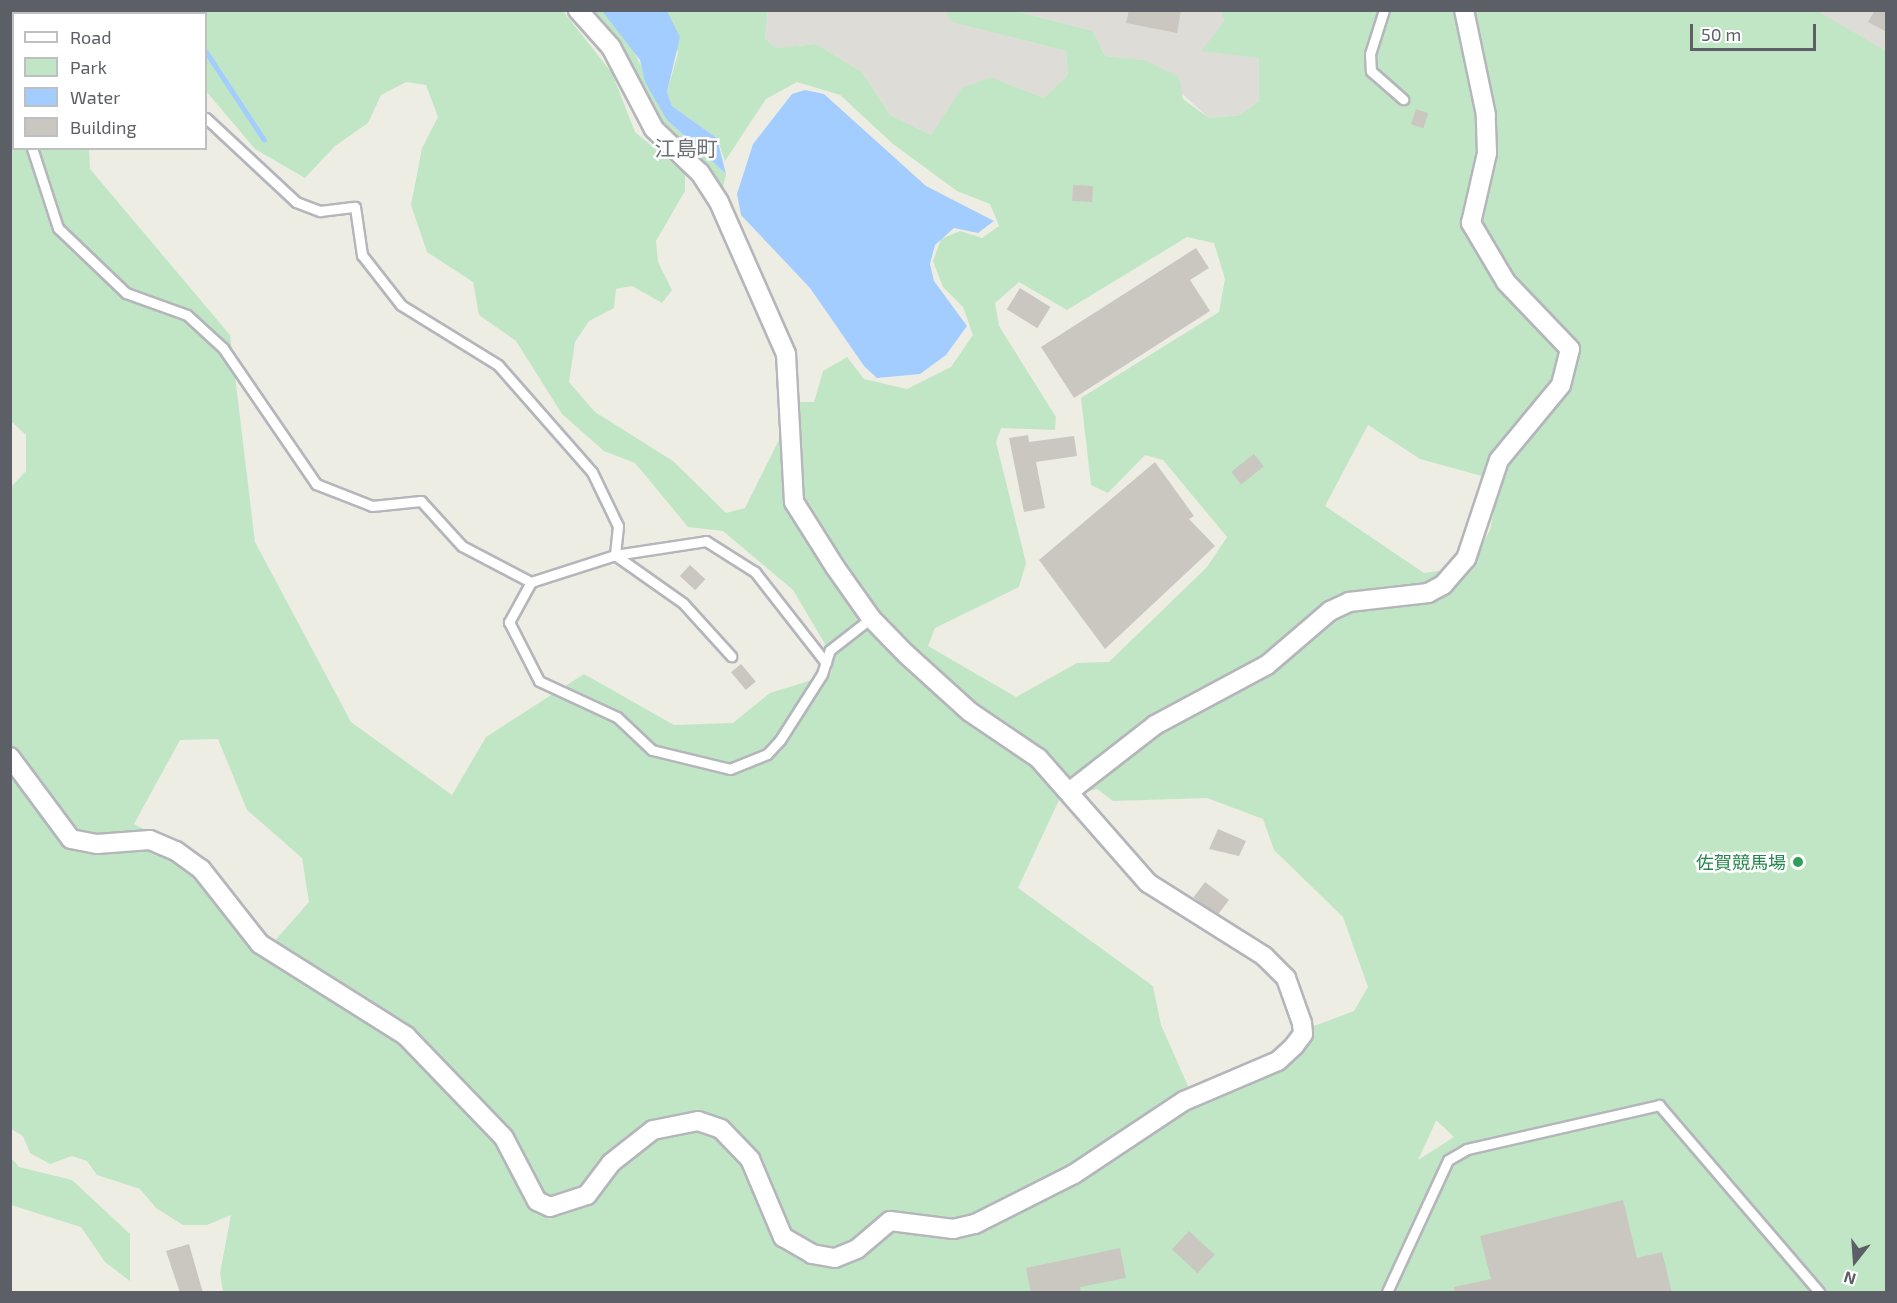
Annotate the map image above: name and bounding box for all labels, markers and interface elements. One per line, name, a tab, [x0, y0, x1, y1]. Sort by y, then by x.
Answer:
legend	[12, 12, 207, 150]
scale bar	[1693, 12, 1819, 50]
text: 50 m	[1701, 23, 1741, 45]
text: Road	[70, 26, 111, 48]
text: Park	[70, 56, 107, 78]
text: Water	[70, 86, 120, 108]
text: Building	[70, 116, 137, 138]
district label: 江島町	[655, 135, 717, 161]
place label: 佐賀競馬場	[1696, 851, 1786, 873]
marker: 佐賀競馬場	[1791, 855, 1805, 869]
north arrow	[1825, 1231, 1885, 1291]
text: N	[1841, 1268, 1858, 1289]

